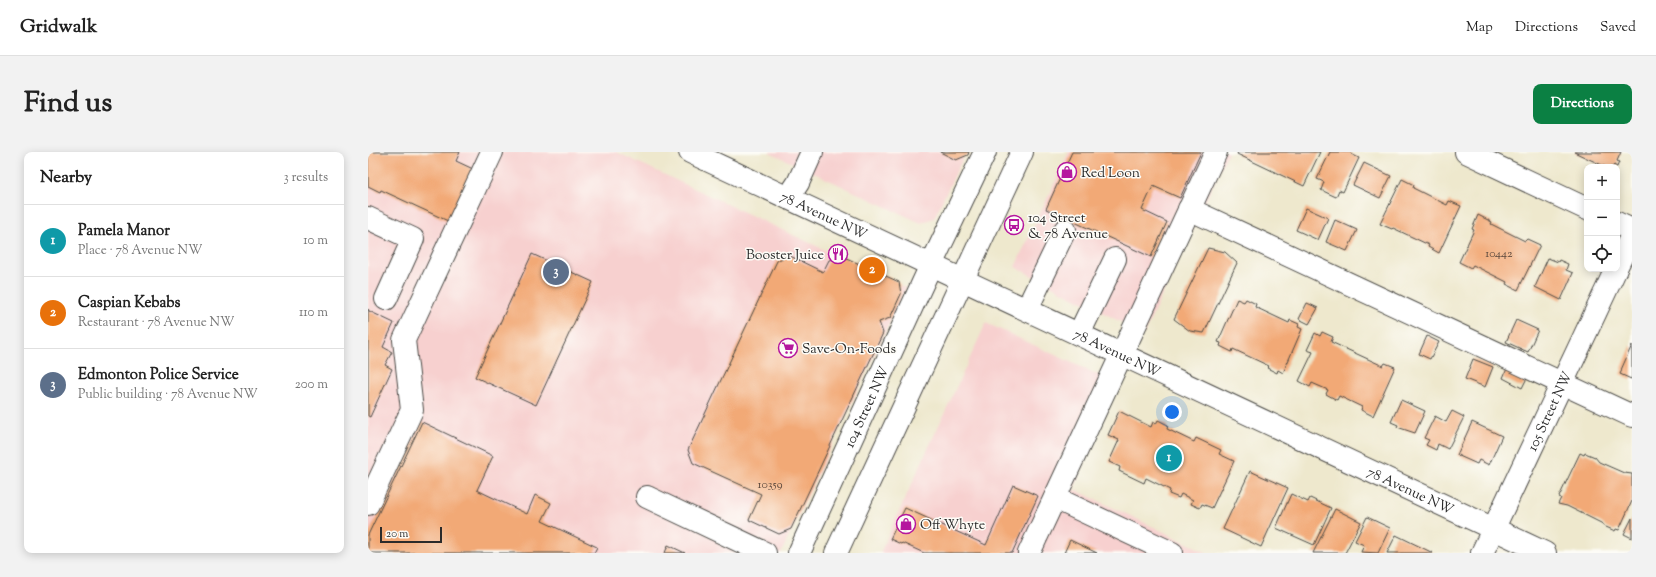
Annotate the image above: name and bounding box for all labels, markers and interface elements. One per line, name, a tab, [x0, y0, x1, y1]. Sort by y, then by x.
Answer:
text: Gridwalk	[20, 14, 97, 41]
text: Map	[1466, 18, 1493, 38]
text: Directions	[1515, 18, 1578, 38]
text: Saved	[1600, 18, 1636, 38]
text: Find us	[24, 84, 112, 124]
button: Directions	[1533, 84, 1632, 124]
shop icon: Red Loon	[1056, 161, 1078, 183]
place label: Red Loon	[1081, 164, 1140, 184]
map controls	[1584, 164, 1620, 272]
button: +	[1584, 164, 1620, 200]
text: Nearby	[40, 166, 92, 190]
text: 3 results	[283, 169, 328, 187]
street label: 78 Avenue NW	[777, 188, 870, 246]
button: −	[1584, 200, 1620, 236]
place label: 104 Street & 78 Avenue	[1028, 209, 1108, 245]
bus stop icon: 104 Street & 78 Avenue	[1003, 214, 1025, 236]
text: Pamela Manor	[78, 221, 170, 242]
text: 1	[51, 232, 55, 250]
text: 10 m	[303, 232, 328, 250]
button: locate	[1584, 236, 1620, 272]
text: Place · 78 Avenue NW	[78, 242, 202, 260]
restaurant icon: Booster Juice	[827, 243, 849, 265]
house number: 10442	[1485, 245, 1513, 263]
place label: Booster Juice	[746, 246, 824, 266]
pin: 2	[859, 255, 885, 285]
pin: 3	[543, 257, 569, 287]
text: Caspian Kebabs	[78, 293, 180, 314]
text: 2	[50, 304, 56, 322]
text: 110 m	[299, 304, 328, 322]
text: Restaurant · 78 Avenue NW	[78, 314, 234, 332]
street label: 78 Avenue NW	[1070, 325, 1163, 383]
supermarket icon: Save-On-Foods	[777, 337, 799, 359]
place label: Save-On-Foods	[802, 340, 896, 360]
street label: 104 Street NW	[841, 363, 895, 451]
text: Edmonton Police Service	[78, 365, 239, 386]
street label: 105 Street NW	[1523, 368, 1578, 455]
text: 3	[50, 376, 56, 394]
text: 200 m	[295, 376, 328, 394]
text: Public building · 78 Avenue NW	[78, 386, 258, 404]
your location	[1162, 402, 1182, 422]
pin: 1	[1156, 443, 1182, 473]
street label: 78 Avenue NW	[1363, 463, 1457, 521]
house number: 10359	[757, 476, 783, 494]
shop icon: Off Whyte	[895, 513, 917, 535]
place label: Off Whyte	[920, 516, 985, 536]
scale bar	[380, 525, 442, 544]
text: 20 m	[386, 526, 408, 542]

